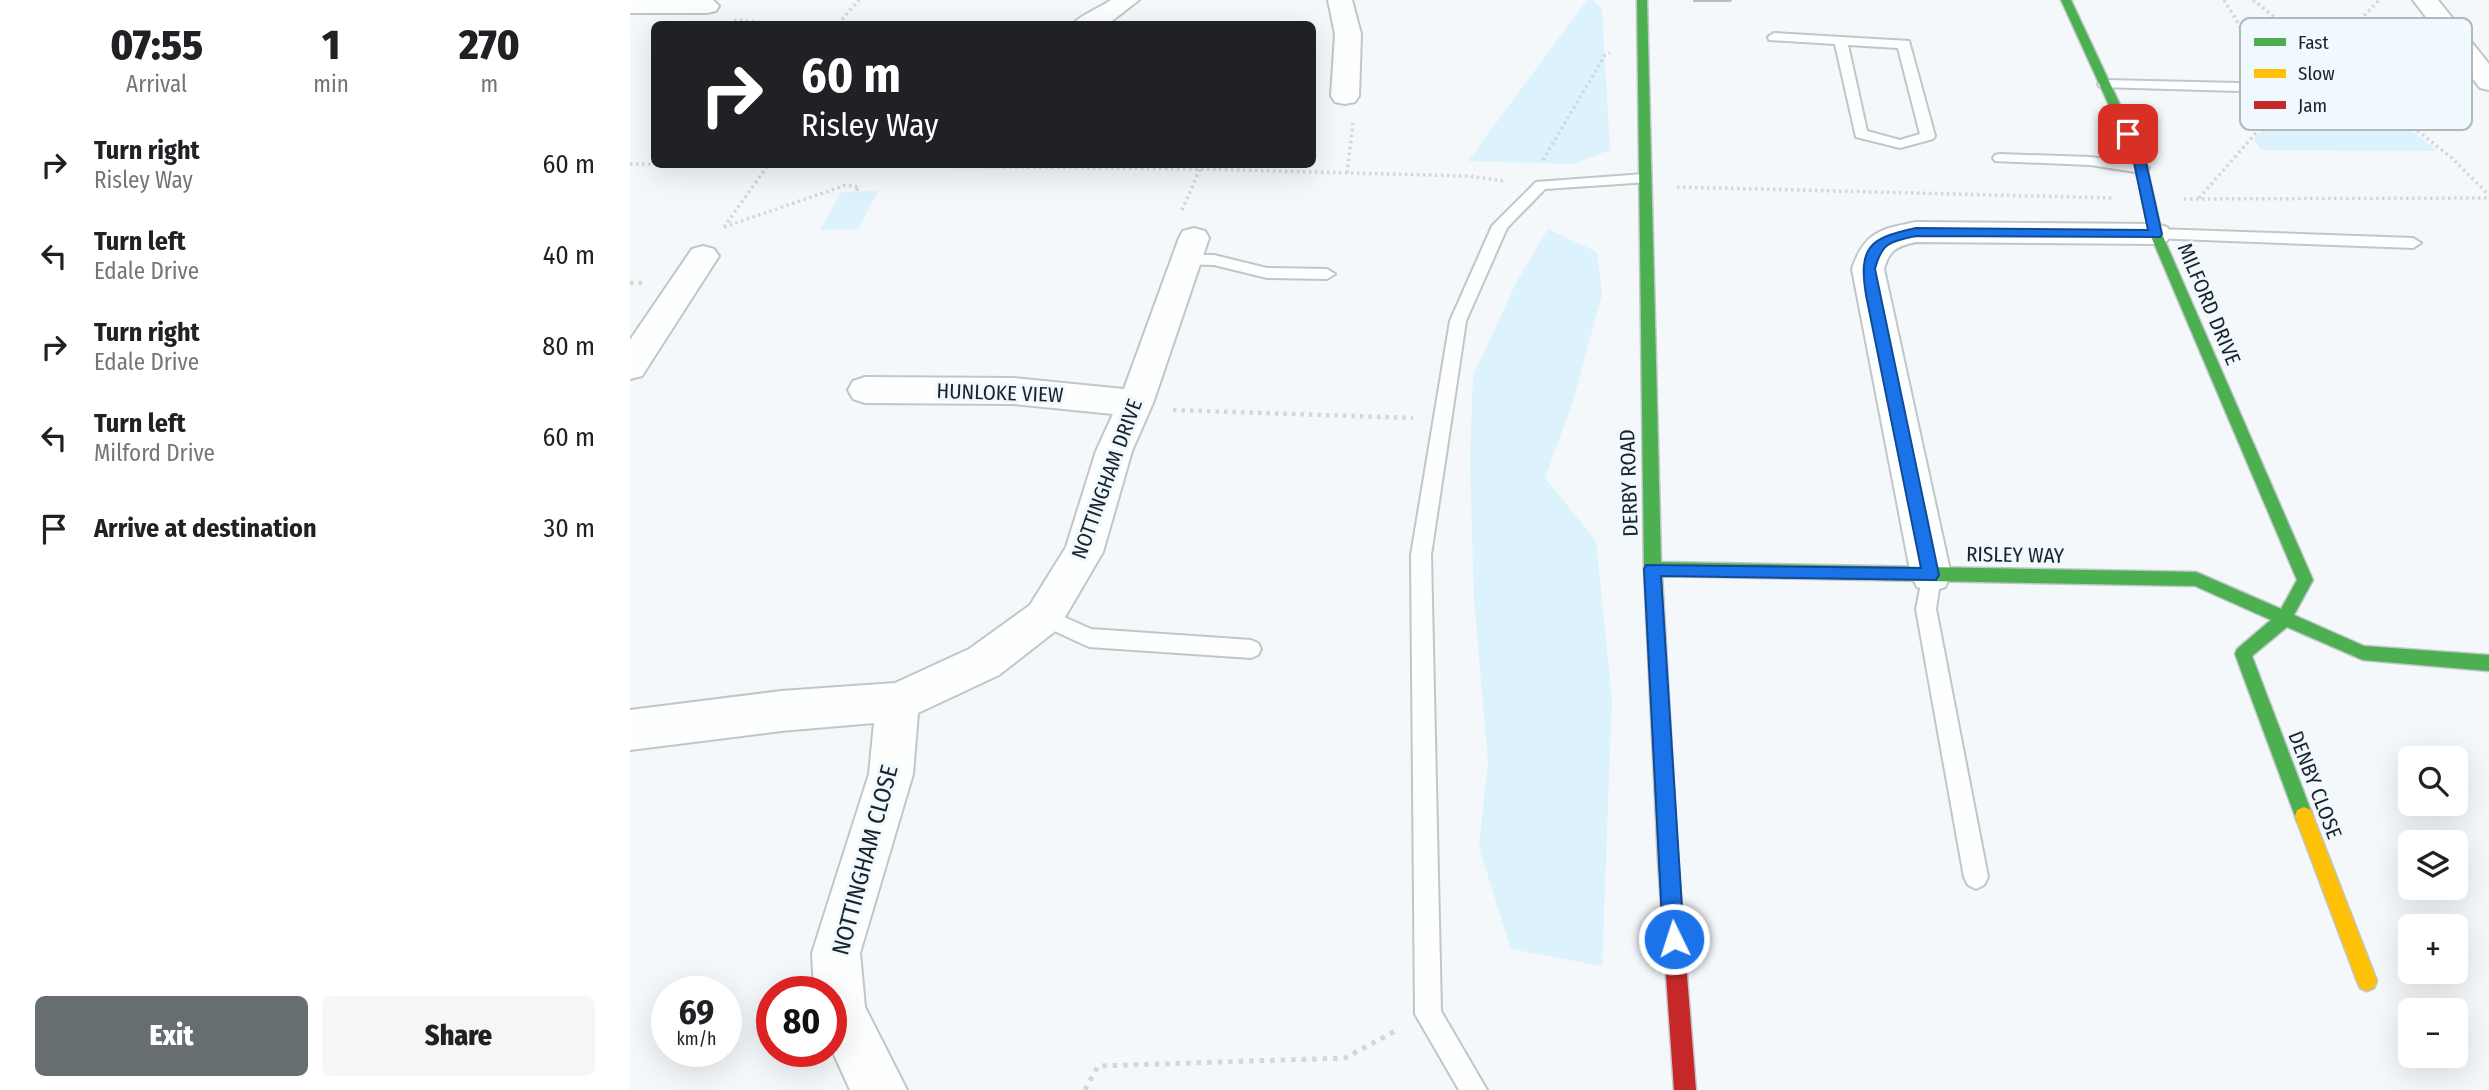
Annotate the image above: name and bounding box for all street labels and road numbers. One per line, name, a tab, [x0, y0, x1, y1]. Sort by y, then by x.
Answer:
street label: MILFORD DRIVE	[2172, 239, 2246, 369]
street label: HUNLOKE VIEW	[936, 378, 1064, 408]
street label: NOTTINGHAM DRIVE	[1066, 395, 1148, 563]
street label: DERBY ROAD	[1614, 429, 1644, 537]
street label: RISLEY WAY	[1966, 541, 2065, 569]
street label: DENBY CLOSE	[2282, 727, 2348, 843]
street label: NOTTINGHAM CLOSE	[826, 762, 904, 958]

